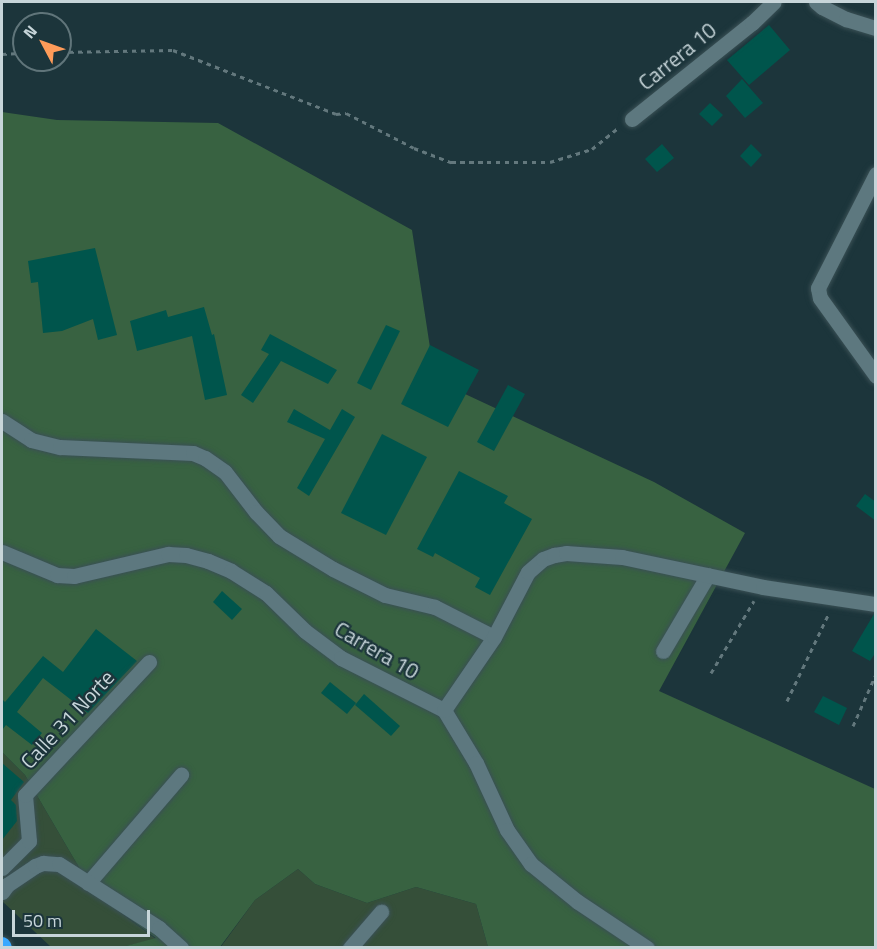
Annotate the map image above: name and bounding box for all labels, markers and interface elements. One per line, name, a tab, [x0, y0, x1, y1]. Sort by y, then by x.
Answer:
north arrow	[12, 12, 72, 72]
street label: Carrera 10	[633, 17, 721, 95]
text: N	[17, 19, 43, 44]
street label: Carrera 10	[331, 616, 423, 684]
street label: Calle 31 Norte	[15, 665, 119, 773]
scale bar	[15, 898, 153, 936]
text: 50 m	[23, 907, 62, 934]

